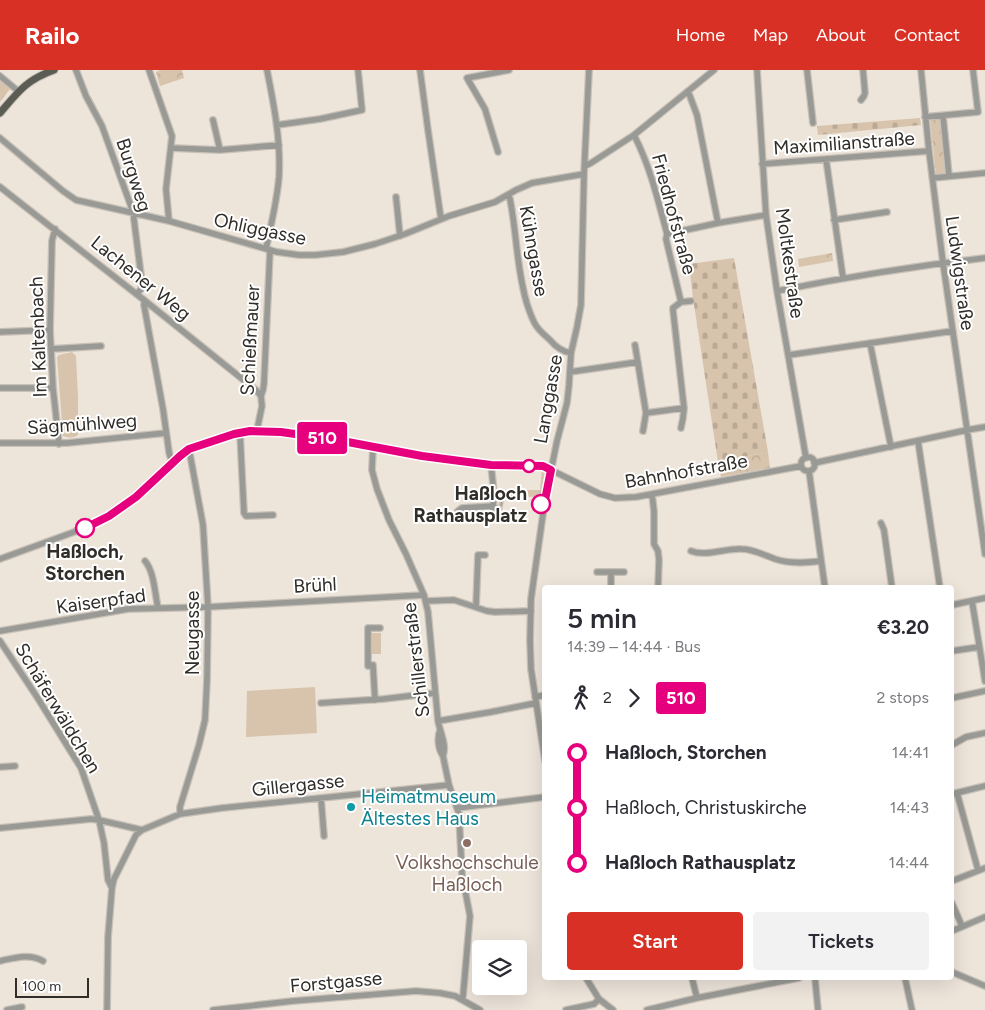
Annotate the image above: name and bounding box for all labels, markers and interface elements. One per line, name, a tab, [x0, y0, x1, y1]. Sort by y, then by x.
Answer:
text: Railo	[25, 21, 79, 50]
text: Home	[676, 24, 725, 46]
text: Map	[753, 24, 788, 46]
text: About	[816, 24, 866, 46]
text: Contact	[894, 24, 960, 46]
street label: Maximilianstraße	[772, 127, 916, 159]
street label: Burgweg	[111, 135, 157, 215]
street label: Friedhofstraße	[647, 151, 701, 277]
street label: Kühngasse	[515, 204, 553, 298]
street label: Moltkestraße	[771, 206, 809, 320]
street label: Ohliggasse	[212, 208, 308, 250]
street label: Ludwigstraße	[941, 214, 979, 332]
street label: Lachener Weg	[86, 231, 196, 325]
street label: Im Kaltenbach	[24, 276, 52, 398]
street label: Schießmauer	[236, 283, 264, 396]
street label: Langgasse	[529, 353, 567, 445]
street label: Sägmühlweg	[26, 409, 138, 439]
line badge: 510	[293, 422, 351, 454]
text: 510	[307, 427, 337, 449]
street label: Bahnhofstraße	[623, 449, 749, 493]
unlabelled marker	[522, 459, 536, 473]
place label: Haßloch Rathausplatz	[413, 482, 527, 527]
marker: Haßloch Rathausplatz	[531, 494, 551, 514]
marker: Haßloch, Storchen	[75, 518, 95, 538]
place label: Haßloch, Storchen	[45, 540, 125, 585]
street label: Brühl	[293, 572, 337, 598]
street label: Kaiserpfad	[55, 583, 147, 619]
street label: Neugasse	[181, 591, 204, 675]
street label: Schillerstraße	[398, 601, 434, 719]
text: 5 min	[567, 601, 637, 635]
text: €3.20	[877, 616, 929, 639]
text: 14:39 – 14:44 · Bus	[567, 637, 701, 656]
street label: Schäferwäldchen	[10, 639, 106, 777]
icon: walk	[567, 684, 595, 712]
icon: forward	[620, 684, 648, 712]
text: 510	[666, 687, 696, 709]
text: 2	[603, 688, 612, 707]
text: 2 stops	[876, 688, 929, 707]
text: Haßloch, Storchen	[605, 741, 767, 764]
text: 14:41	[892, 743, 929, 762]
street label: Gillergasse	[251, 769, 345, 801]
place label: Heimatmuseum Ältestes Haus	[361, 785, 496, 830]
text: Haßloch, Christuskirche	[605, 796, 807, 819]
text: 14:43	[890, 798, 929, 817]
marker: Heimatmuseum Ältestes Haus	[345, 801, 357, 813]
marker: Volkshochschule Haßloch	[461, 837, 473, 849]
place label: Volkshochschule Haßloch	[395, 851, 539, 896]
text: Haßloch Rathausplatz	[605, 851, 796, 874]
text: 14:44	[889, 853, 929, 872]
button: Start	[567, 912, 743, 970]
button: Tickets	[753, 912, 929, 970]
map controls	[472, 940, 527, 995]
button: layers	[472, 940, 527, 995]
street label: Forstgasse	[289, 967, 383, 997]
scale bar	[15, 975, 89, 998]
text: 100 m	[22, 978, 61, 995]

